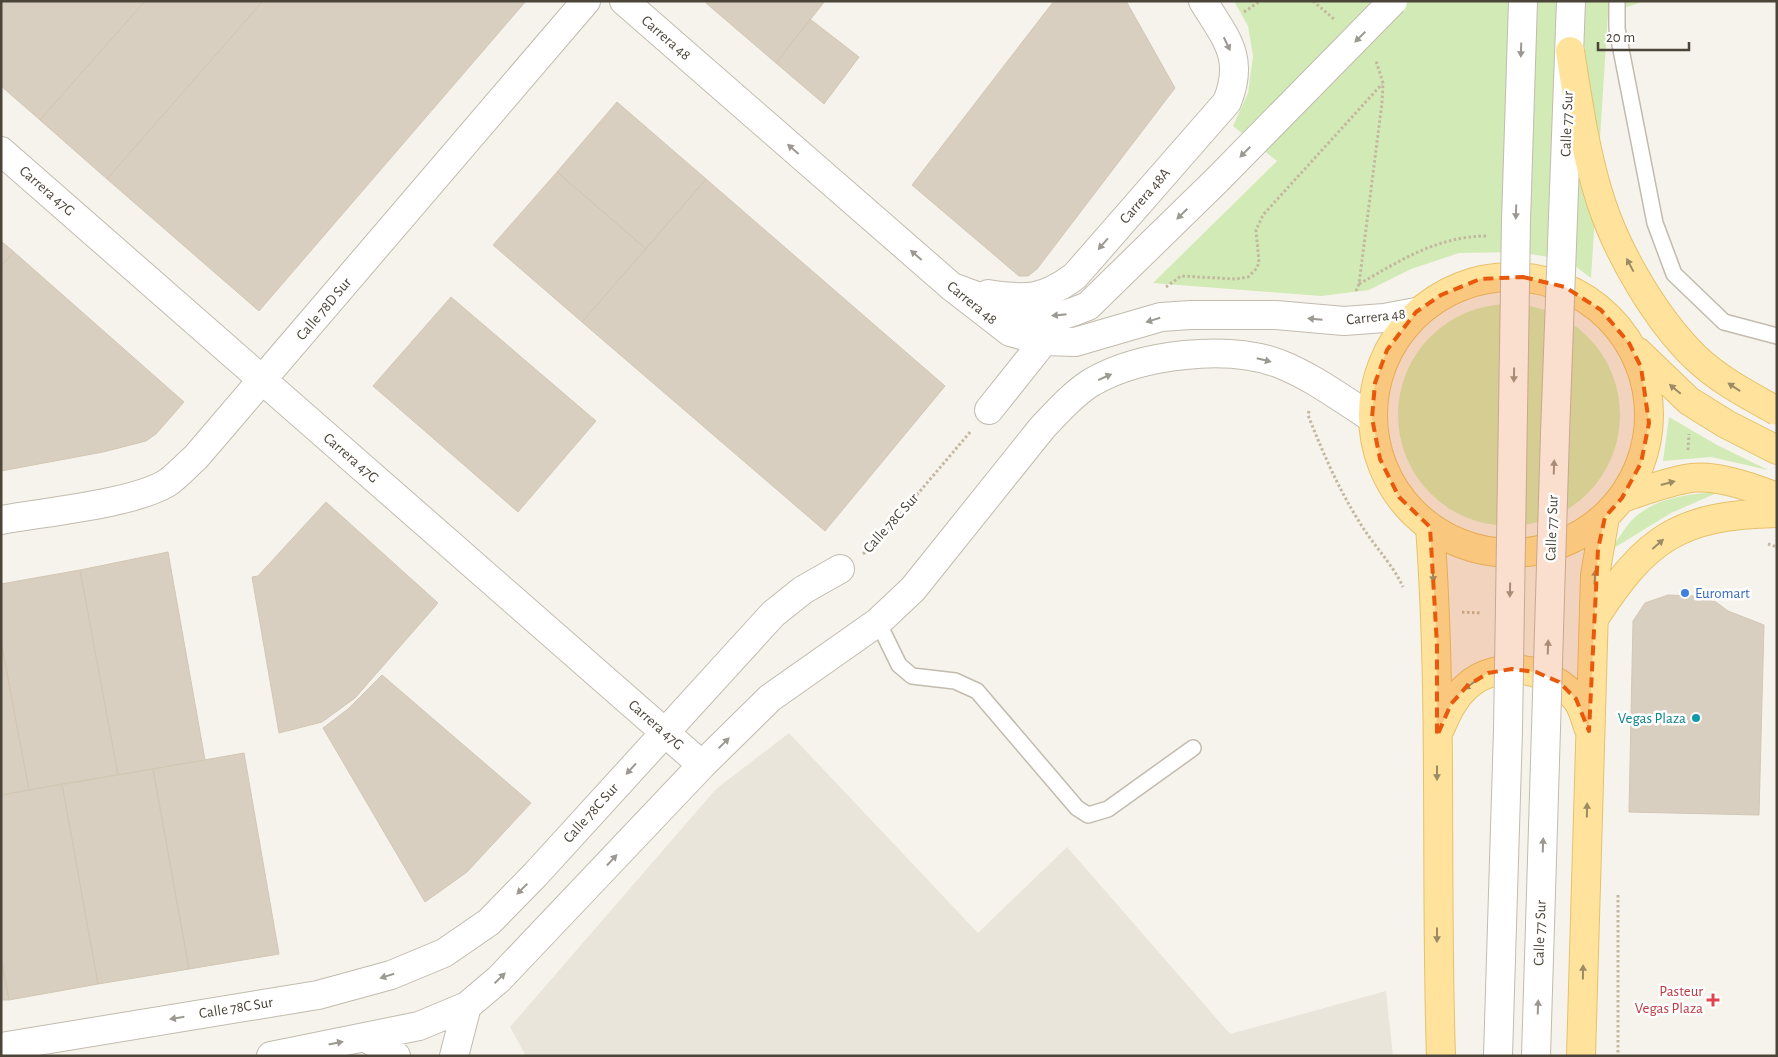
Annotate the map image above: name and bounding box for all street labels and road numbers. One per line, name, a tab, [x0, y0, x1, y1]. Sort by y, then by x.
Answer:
street label: Carrera 48	[639, 13, 693, 63]
street label: Calle 77 Sur	[1558, 91, 1576, 157]
street label: Carrera 47G	[17, 163, 77, 219]
street label: Carrera 48A	[1117, 165, 1173, 227]
street label: Calle 78D Sur	[294, 275, 354, 343]
street label: Carrera 48	[944, 278, 1000, 328]
street label: Carrera 48	[1346, 306, 1406, 328]
street label: Carrera 47G	[321, 430, 381, 486]
street label: Calle 78C Sur	[860, 490, 922, 556]
street label: Calle 77 Sur	[1543, 495, 1561, 561]
street label: Carrera 47G	[626, 697, 686, 753]
street label: Calle 78C Sur	[560, 780, 622, 846]
street label: Calle 77 Sur	[1531, 900, 1549, 966]
street label: Calle 78C Sur	[198, 995, 274, 1021]

